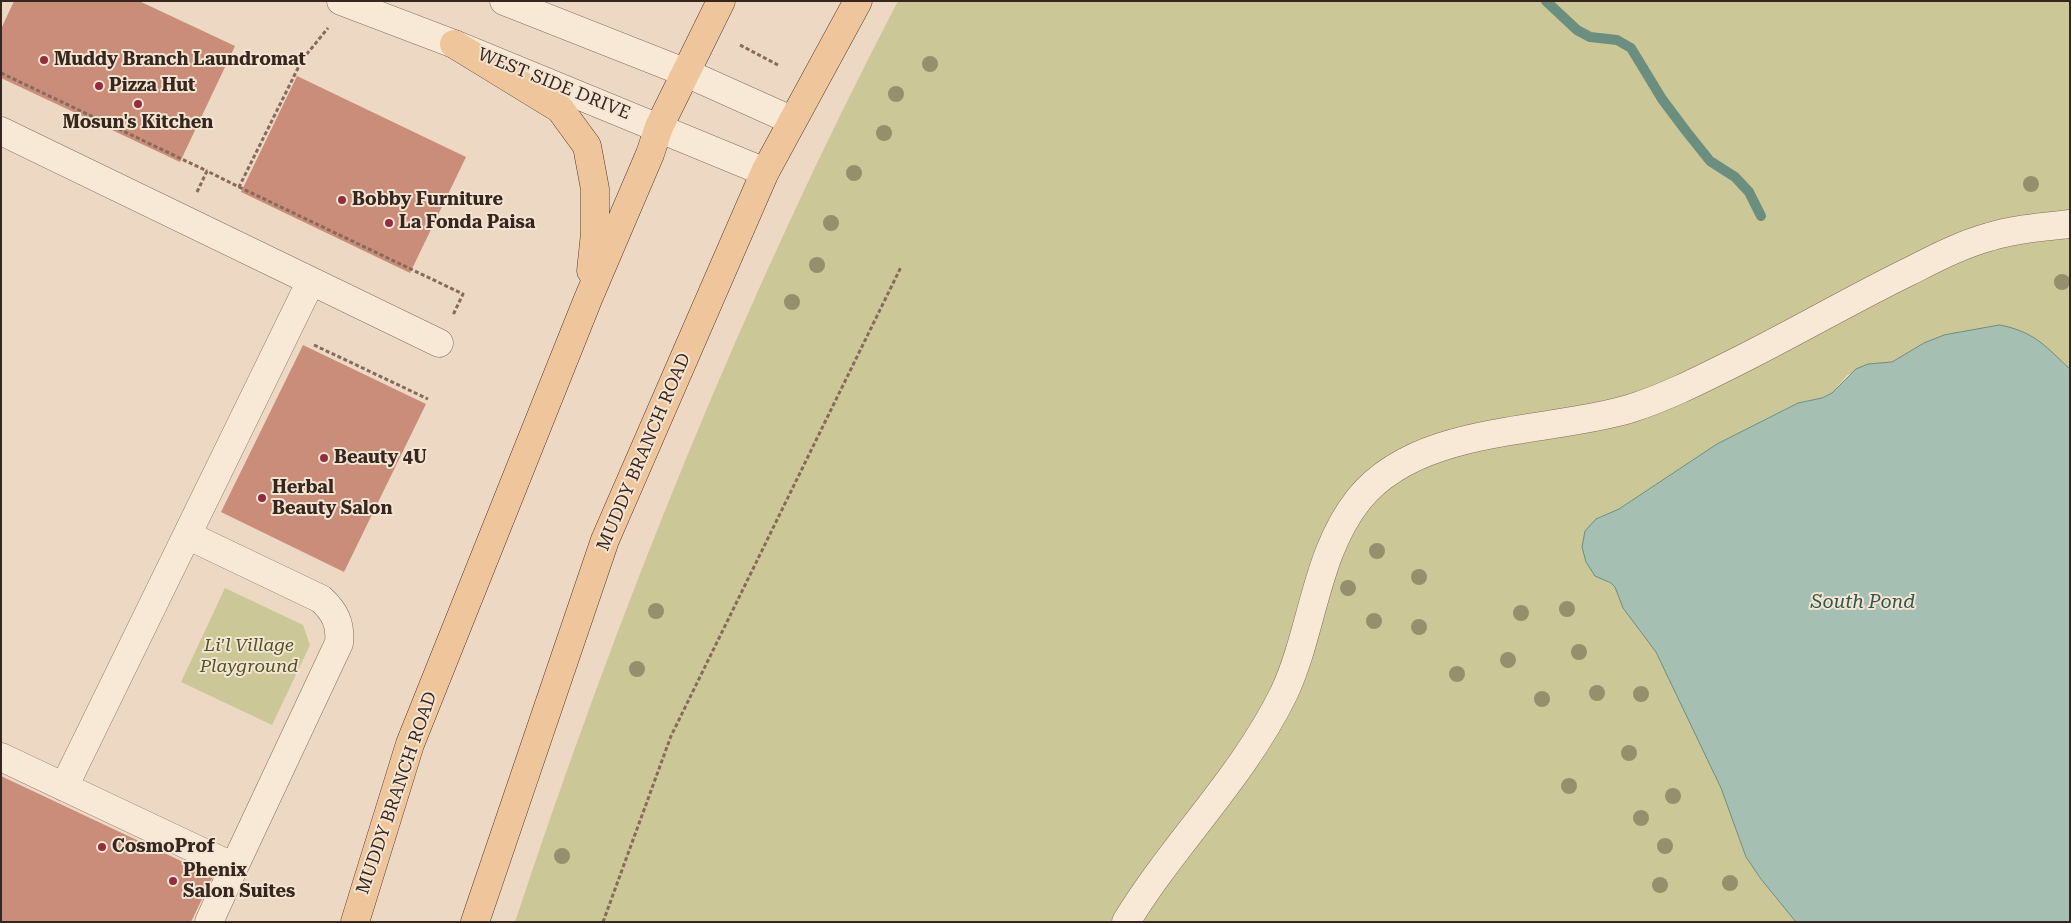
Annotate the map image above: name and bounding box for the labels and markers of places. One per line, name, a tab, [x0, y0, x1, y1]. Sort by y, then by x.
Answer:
place label: Muddy Branch Laundromat	[54, 49, 306, 71]
marker: Muddy Branch Laundromat	[38, 54, 50, 66]
place label: Pizza Hut	[109, 75, 195, 97]
marker: Pizza Hut	[93, 80, 105, 92]
marker: Mosun's Kitchen	[132, 98, 144, 110]
place label: Mosun's Kitchen	[63, 112, 213, 134]
place label: Bobby Furniture	[352, 189, 503, 211]
marker: Bobby Furniture	[336, 194, 348, 206]
place label: La Fonda Paisa	[399, 212, 535, 234]
marker: La Fonda Paisa	[383, 217, 395, 229]
place label: Beauty 4U	[334, 447, 427, 469]
marker: Beauty 4U	[318, 452, 330, 464]
place label: Herbal Beauty Salon	[272, 477, 392, 520]
marker: Herbal Beauty Salon	[256, 492, 268, 504]
place label: CosmoProf	[112, 836, 215, 858]
marker: CosmoProf	[96, 841, 108, 853]
place label: Phenix Salon Suites	[183, 860, 295, 902]
marker: Phenix Salon Suites	[167, 875, 179, 887]

